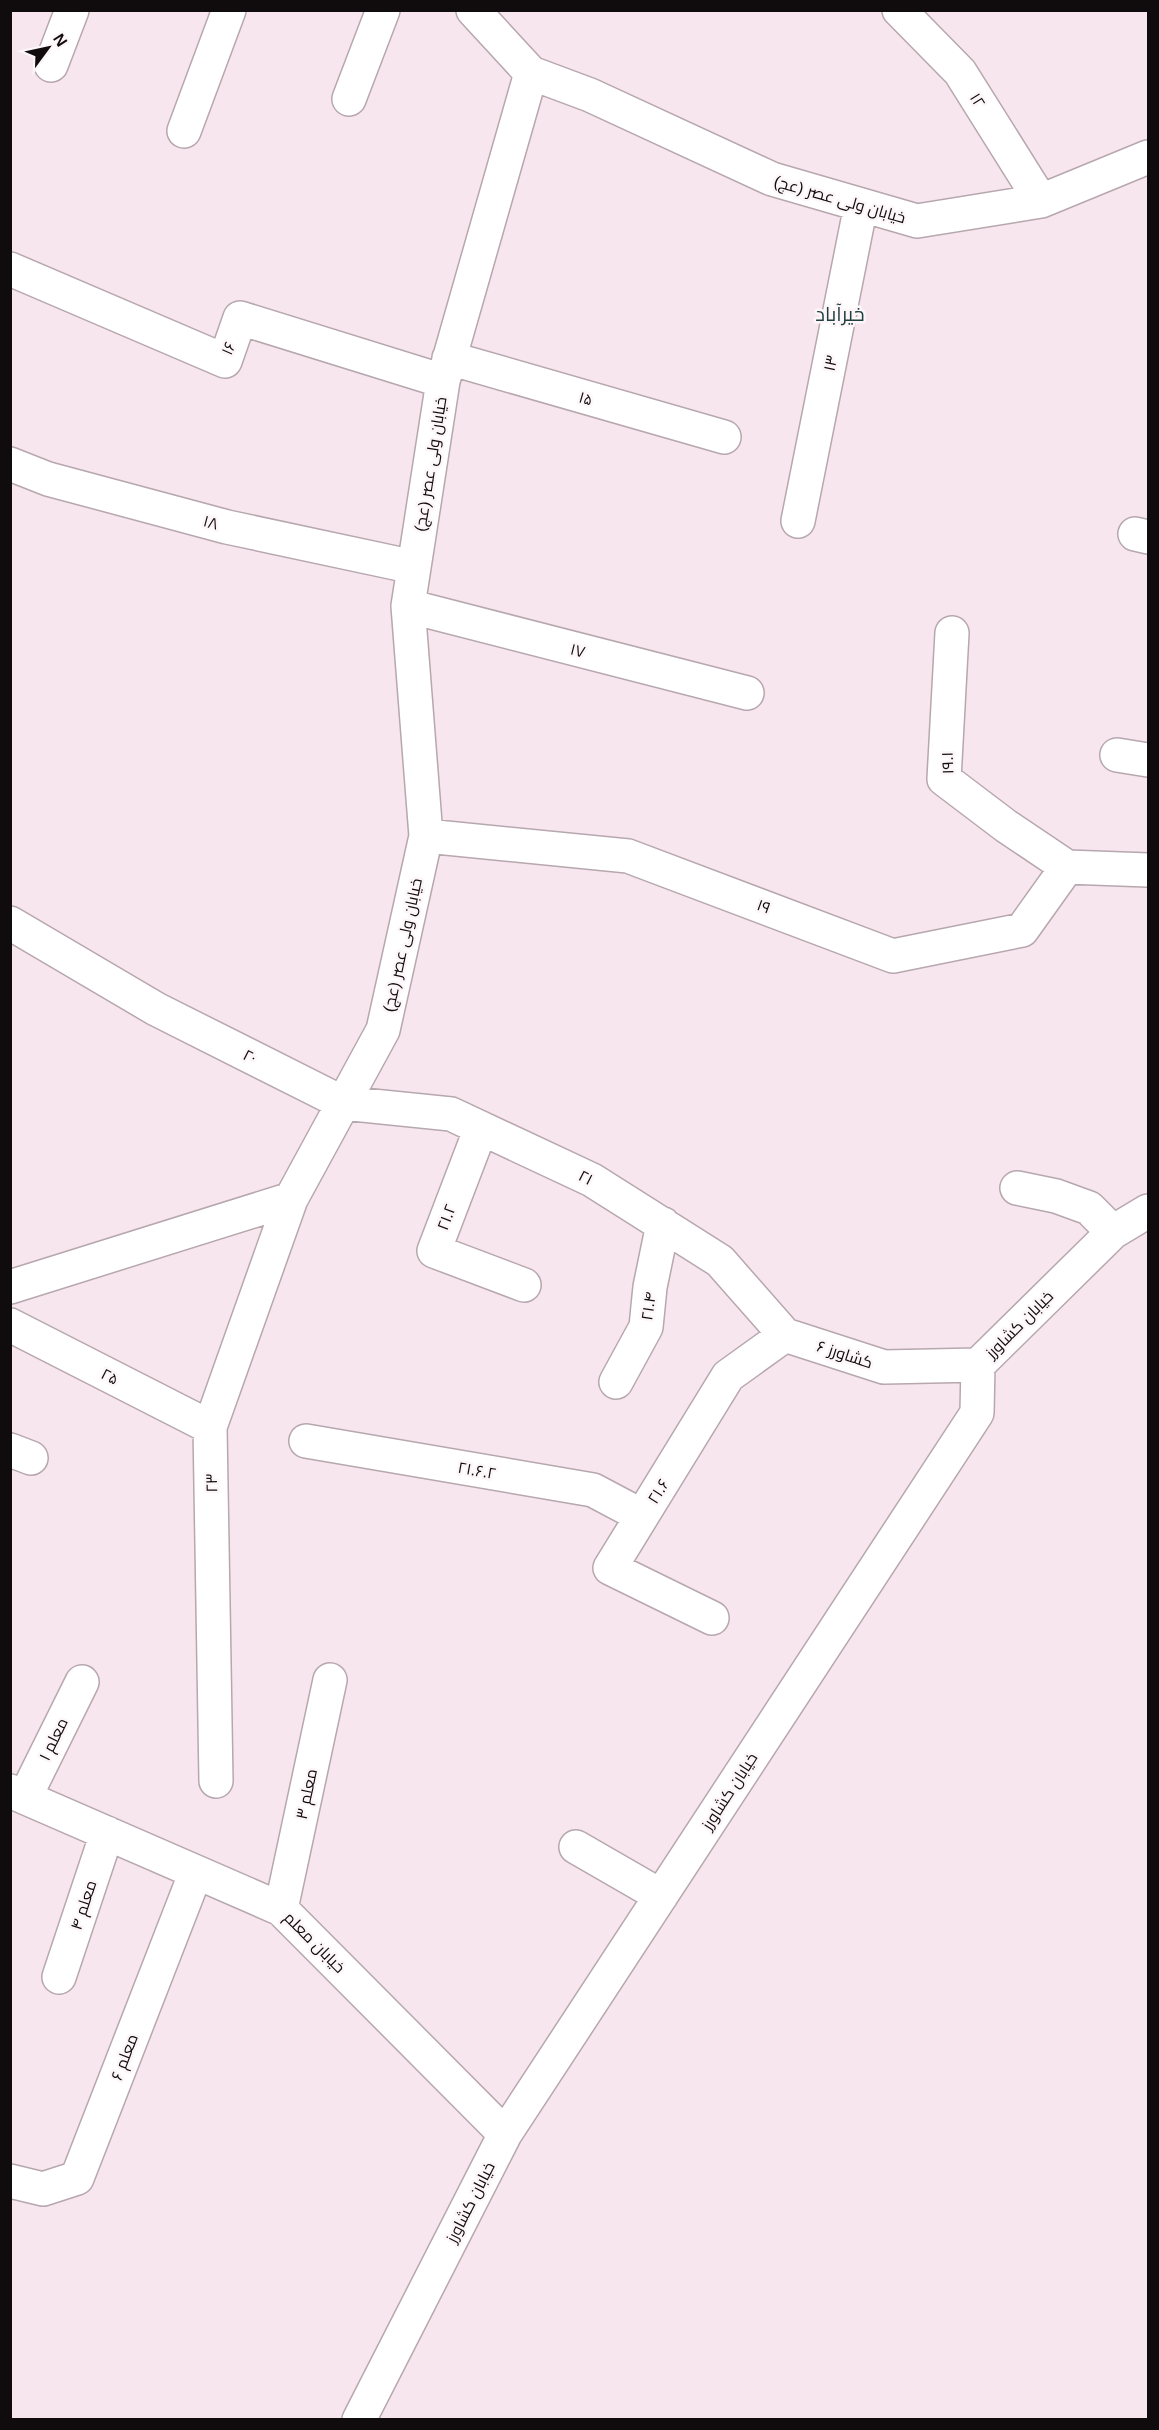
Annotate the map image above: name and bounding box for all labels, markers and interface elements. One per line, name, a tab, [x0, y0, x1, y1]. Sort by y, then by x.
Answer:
north arrow	[18, 18, 78, 78]
text: N	[50, 31, 70, 50]
street label: ۱۲	[967, 90, 988, 110]
street label: خیابان ولی عصر (عج)	[771, 173, 908, 229]
district label: خیرآباد	[815, 303, 865, 326]
street label: ۱۶	[218, 339, 239, 357]
street label: ۱۳	[821, 354, 840, 373]
street label: ۱۵	[577, 388, 595, 409]
street label: خیابان ولی عصر (عج)	[411, 396, 452, 533]
street label: ۱۸	[201, 512, 220, 533]
street label: ۱۷	[569, 640, 587, 661]
street label: ۱۹.۱	[939, 751, 956, 775]
street label: خیابان ولی عصر (عج)	[380, 877, 428, 1014]
street label: ۱۹	[755, 896, 773, 917]
street label: ۲۰	[240, 1046, 259, 1067]
street label: ۲۱	[576, 1167, 596, 1188]
street label: ۲۱.۲	[434, 1202, 459, 1232]
street label: خیابان کشاورز	[982, 1287, 1058, 1364]
street label: ۲۱.۴	[638, 1291, 659, 1321]
street label: ۶ کشاورز	[814, 1337, 875, 1372]
street label: ۲۵	[98, 1365, 121, 1388]
street label: ۲۱.۶.۲	[457, 1459, 497, 1482]
street label: ۲۳	[203, 1473, 220, 1493]
street label: ۲۱.۶	[644, 1476, 672, 1507]
street label: ۱ معلم	[36, 1715, 74, 1765]
street label: خیابان کشاورز	[698, 1750, 762, 1835]
street label: ۳ معلم	[293, 1767, 323, 1822]
street label: ۴ معلم	[68, 1878, 102, 1933]
street label: خیابان معلم	[279, 1909, 348, 1978]
street label: ۶ معلم	[108, 2032, 144, 2084]
street label: خیابان کشاورز	[442, 2159, 500, 2247]

